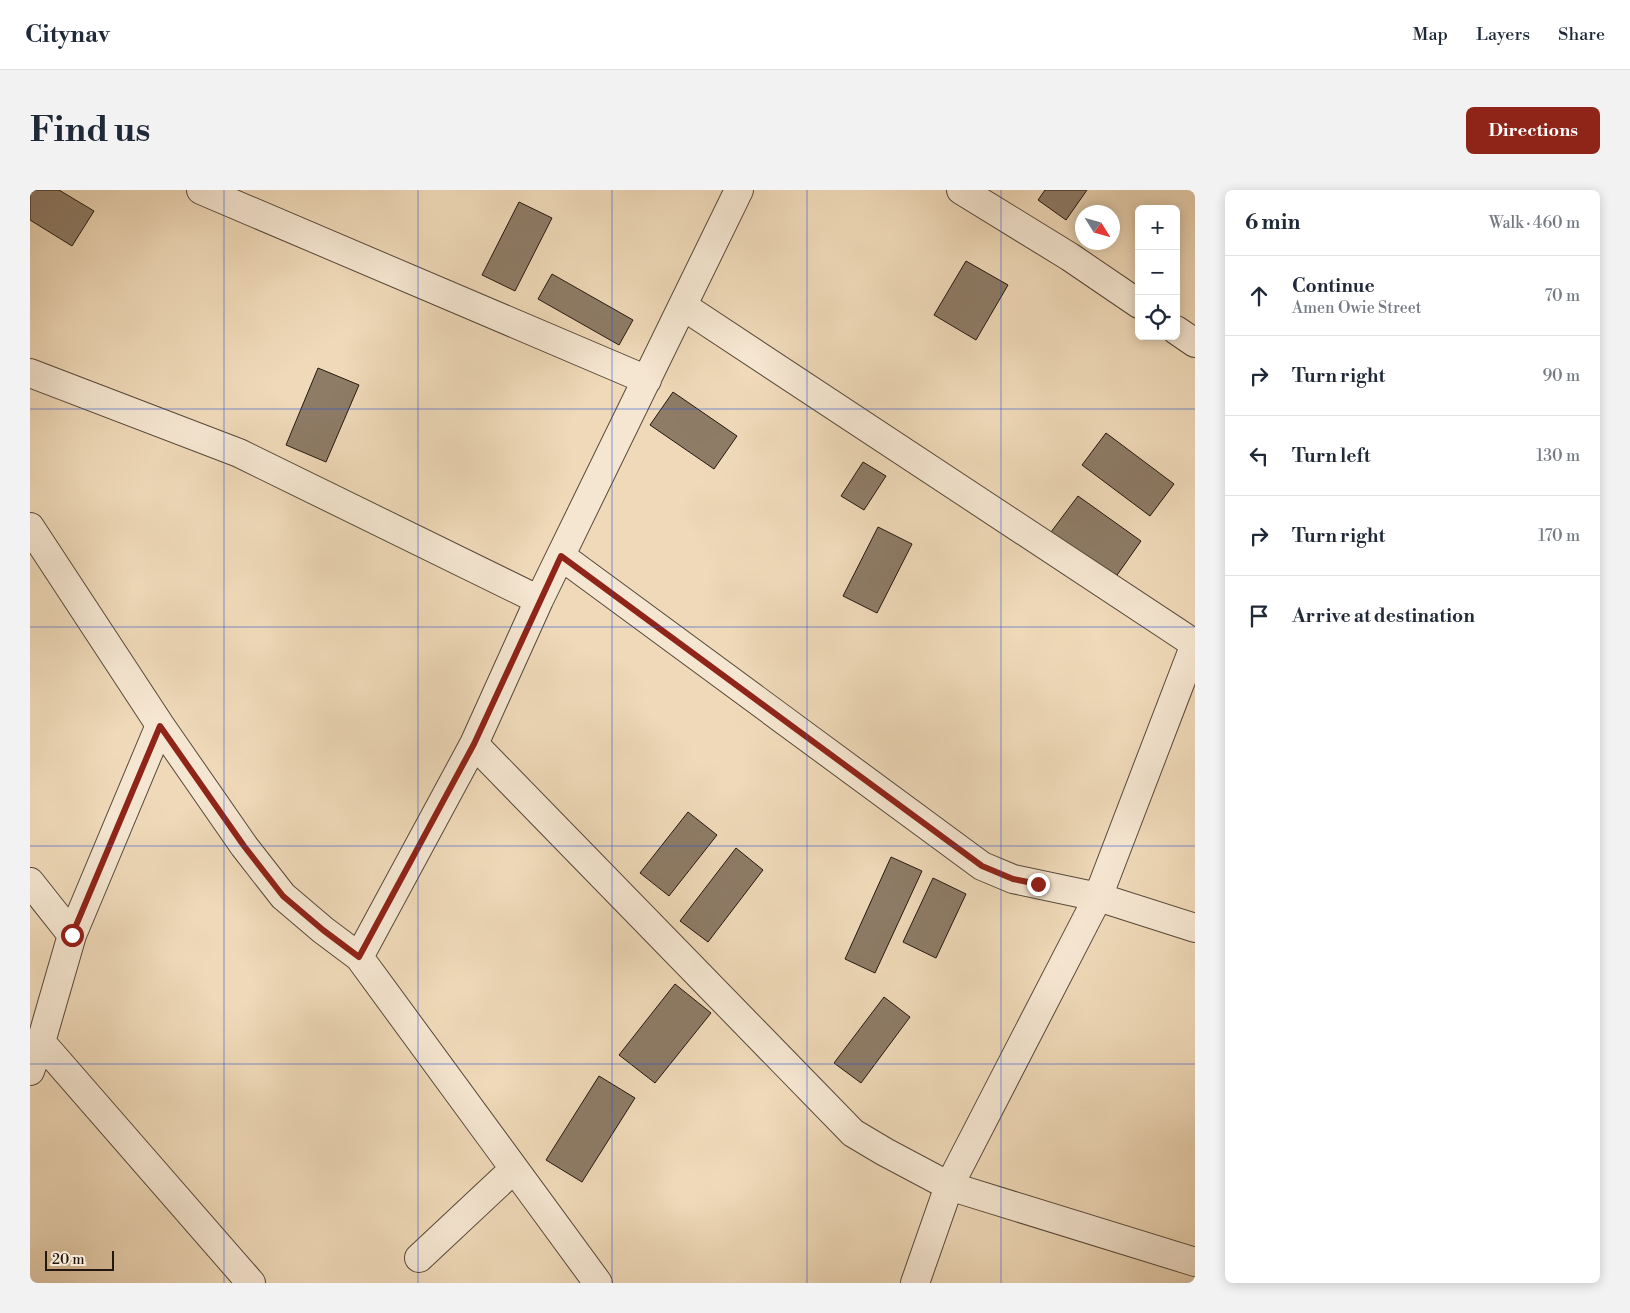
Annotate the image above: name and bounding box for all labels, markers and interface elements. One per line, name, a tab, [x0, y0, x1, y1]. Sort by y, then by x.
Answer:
text: Citynav	[25, 20, 110, 50]
text: Map	[1413, 23, 1448, 46]
text: Layers	[1476, 23, 1530, 46]
text: Share	[1558, 23, 1605, 46]
button: Directions	[1466, 107, 1600, 154]
text: Find us	[30, 109, 150, 152]
north arrow	[1075, 205, 1120, 250]
map controls	[1135, 205, 1180, 340]
button: +	[1135, 205, 1180, 250]
text: 6 min	[1245, 210, 1300, 236]
text: Walk · 460 m	[1489, 213, 1580, 233]
button: −	[1135, 250, 1180, 295]
text: Continue	[1292, 274, 1375, 298]
icon: ahead	[1245, 282, 1273, 310]
text: 70 m	[1544, 286, 1580, 306]
button: locate	[1135, 295, 1180, 340]
text: Amen Owie Street	[1292, 298, 1422, 318]
icon: right	[1245, 362, 1273, 390]
text: Turn right	[1292, 364, 1385, 388]
text: 90 m	[1542, 366, 1580, 386]
icon: left	[1245, 442, 1273, 470]
text: Turn left	[1292, 444, 1371, 468]
text: 130 m	[1536, 446, 1580, 466]
icon: right	[1245, 522, 1273, 550]
text: Turn right	[1292, 524, 1385, 548]
text: 170 m	[1538, 526, 1580, 546]
icon: arrive	[1245, 602, 1273, 630]
text: Arrive at destination	[1292, 604, 1475, 628]
route end	[1027, 873, 1050, 896]
route start	[61, 924, 84, 947]
scale bar	[45, 1248, 114, 1271]
text: 20 m	[52, 1251, 84, 1269]

